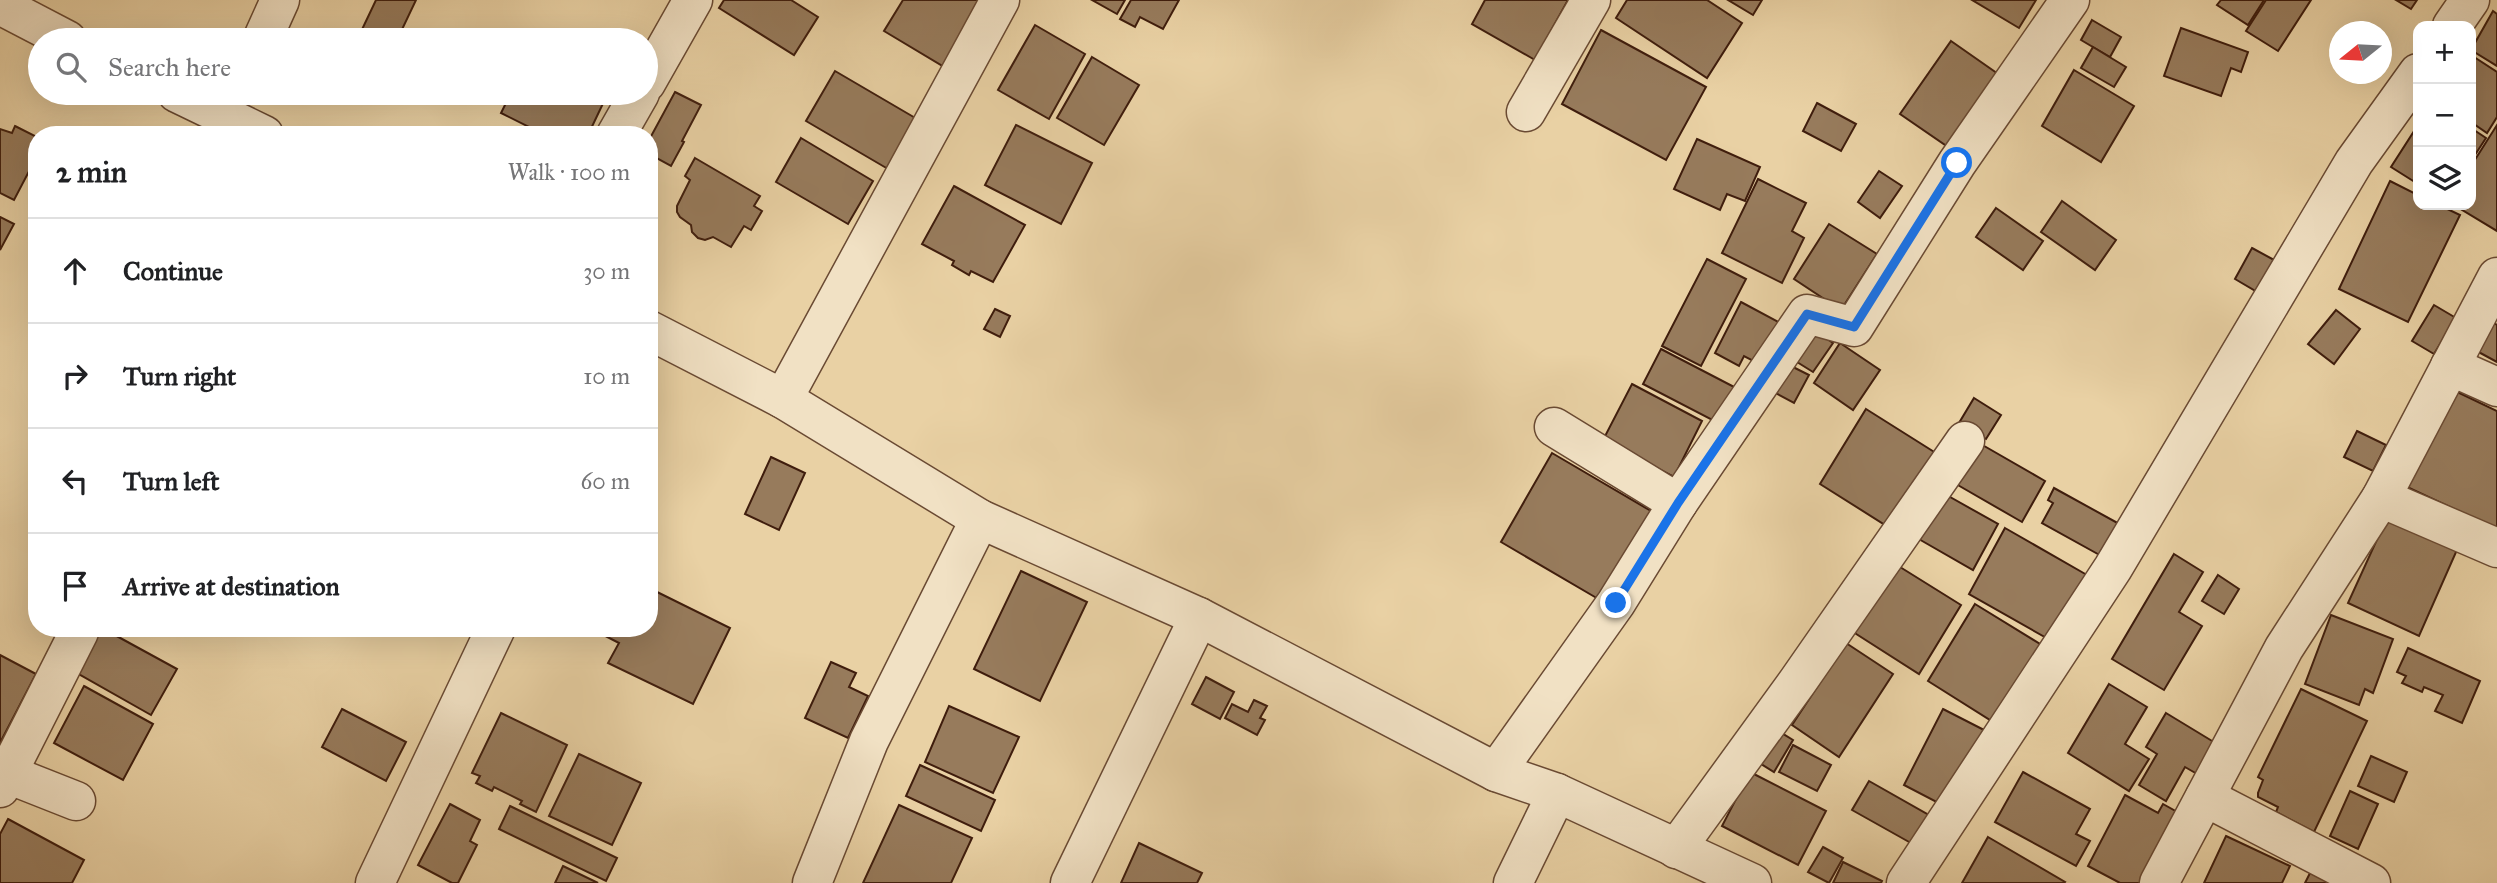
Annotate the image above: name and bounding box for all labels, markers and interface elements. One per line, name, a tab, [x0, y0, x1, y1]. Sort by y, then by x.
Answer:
north arrow	[2329, 21, 2392, 84]
map controls	[2413, 21, 2476, 210]
button: +	[2413, 21, 2476, 84]
search box	[28, 28, 658, 105]
icon: search	[52, 48, 90, 86]
text: Search here	[108, 51, 231, 83]
button: −	[2413, 84, 2476, 147]
route start	[1941, 147, 1972, 178]
button: layers	[2413, 147, 2476, 210]
text: 2 min	[56, 154, 127, 190]
text: Walk · 100 m	[508, 158, 630, 186]
icon: ahead	[56, 252, 94, 290]
text: Continue	[123, 255, 223, 287]
text: 30 m	[583, 257, 630, 285]
icon: right	[56, 357, 94, 395]
text: Turn right	[123, 360, 236, 392]
text: 10 m	[583, 362, 630, 390]
icon: left	[56, 462, 94, 500]
text: Turn left	[123, 465, 219, 497]
text: 60 m	[581, 467, 630, 495]
icon: arrive	[56, 567, 94, 605]
text: Arrive at destination	[123, 570, 340, 602]
route end	[1600, 587, 1631, 618]

